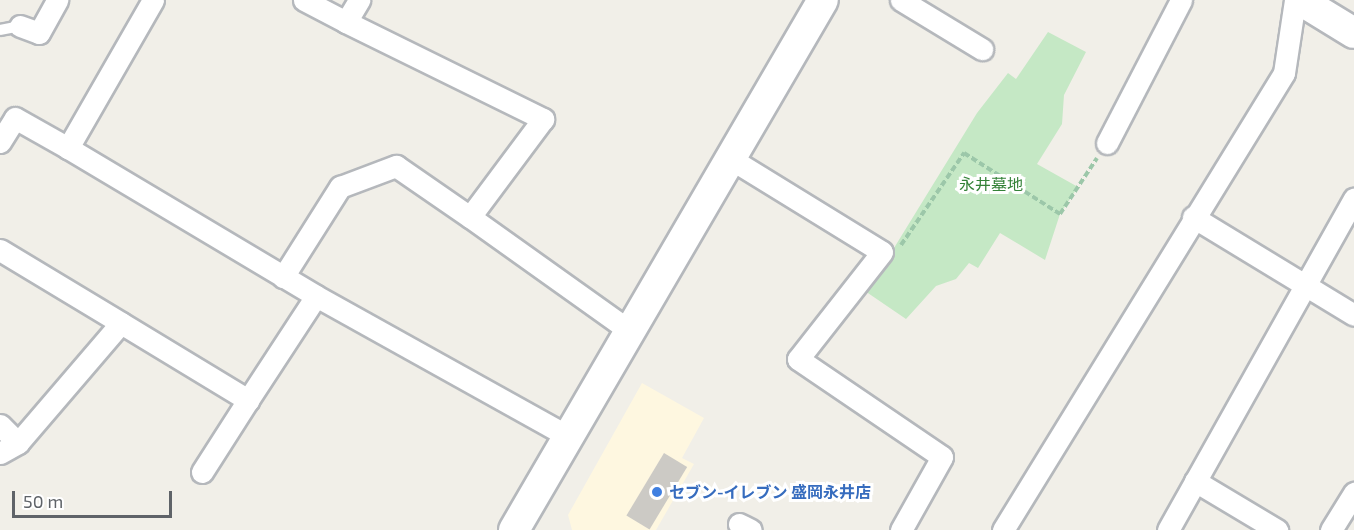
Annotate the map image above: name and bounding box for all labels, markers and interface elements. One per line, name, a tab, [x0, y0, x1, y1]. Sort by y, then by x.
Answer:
park label: 永井墓地	[959, 174, 1023, 194]
scale bar	[15, 479, 176, 517]
place label: セブン-イレブン 盛岡永井店	[669, 482, 871, 502]
marker: セブン-イレブン 盛岡永井店	[650, 485, 664, 499]
text: 50 m	[23, 490, 63, 512]

